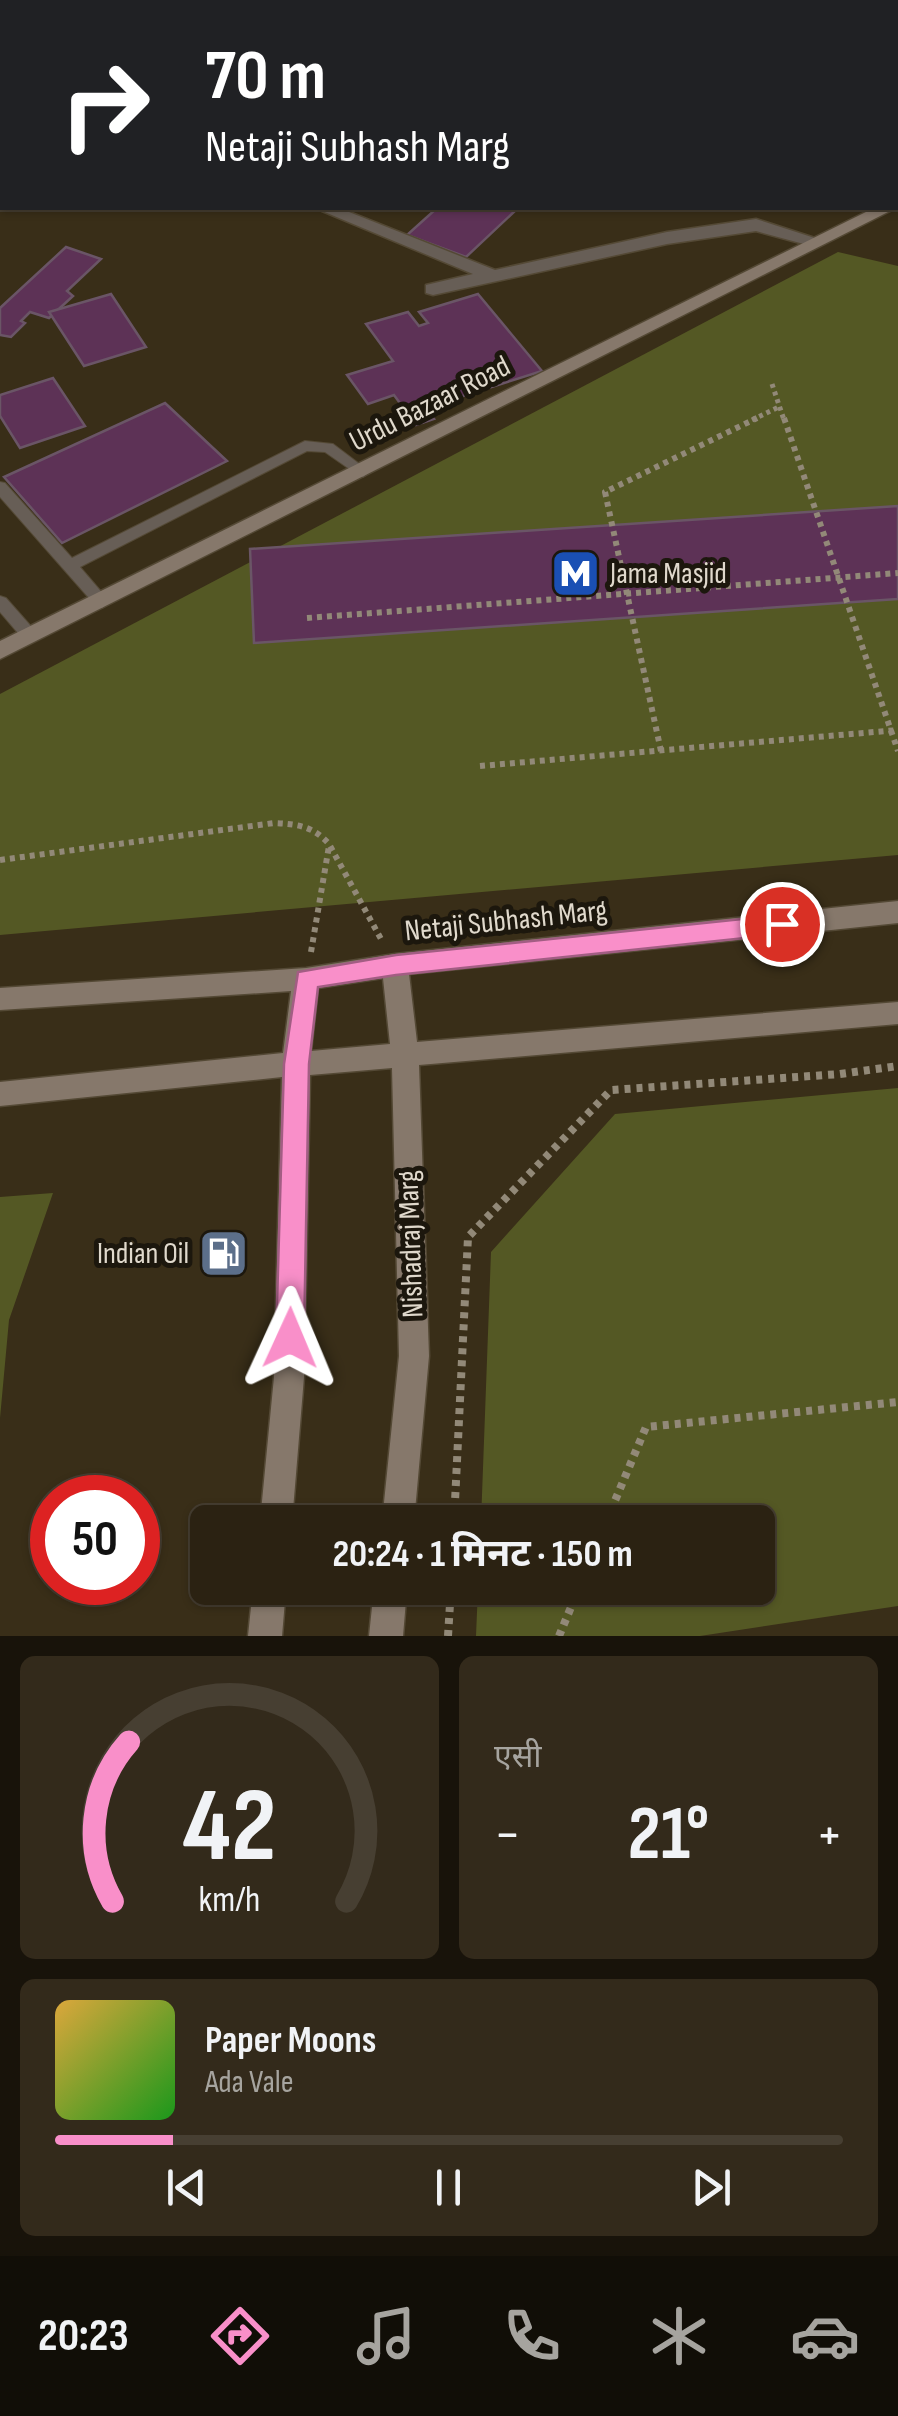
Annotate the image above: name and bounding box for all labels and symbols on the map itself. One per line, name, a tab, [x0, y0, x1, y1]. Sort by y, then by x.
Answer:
street label: Urdu Bazaar Road	[344, 348, 516, 460]
metro station icon: Jama Masjid	[549, 548, 601, 600]
place label: Jama Masjid	[609, 556, 727, 592]
pin	[740, 882, 825, 967]
street label: Netaji Subhash Marg	[403, 892, 609, 950]
street label: Nishadraj Marg	[390, 1170, 432, 1318]
fuel station icon: Indian Oil	[198, 1228, 250, 1280]
place label: Indian Oil	[97, 1236, 189, 1272]
position arrow	[238, 1286, 342, 1390]
speed limit sign: 50	[30, 1475, 160, 1605]

